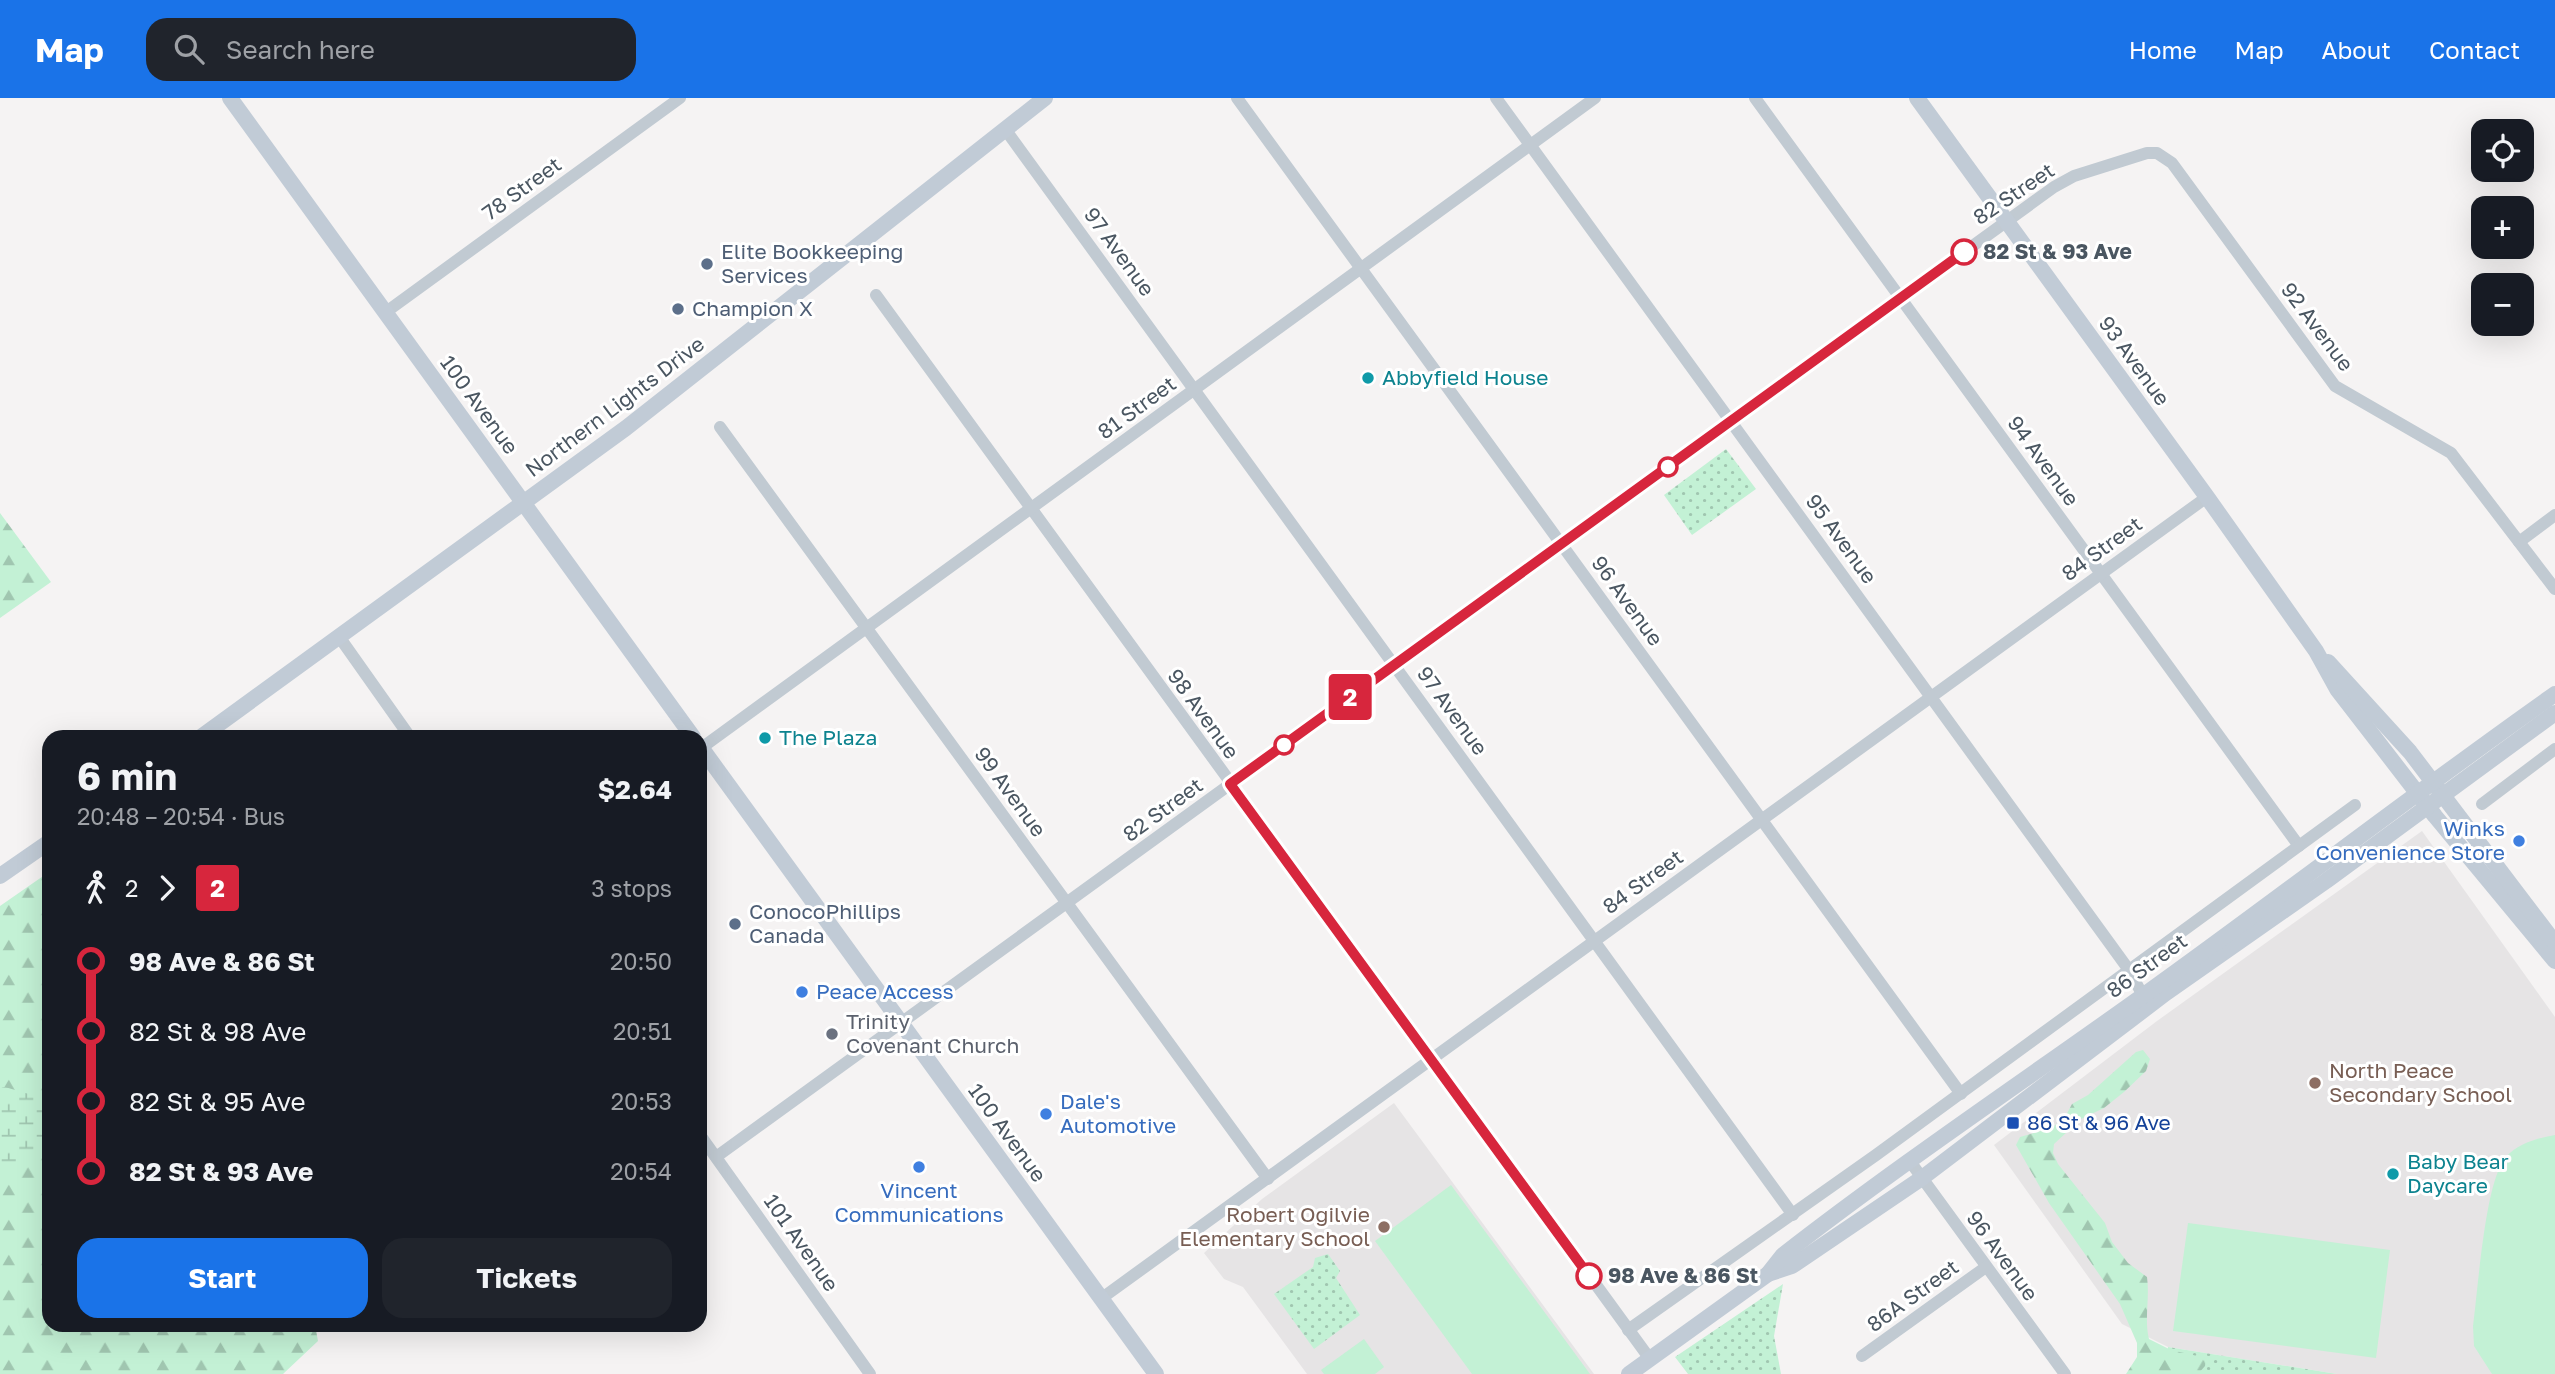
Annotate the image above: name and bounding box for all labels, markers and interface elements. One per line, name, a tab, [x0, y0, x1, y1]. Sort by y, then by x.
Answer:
search box	[146, 18, 636, 81]
text: Map	[35, 30, 104, 69]
icon: search	[170, 30, 208, 68]
text: Search here	[226, 34, 375, 65]
text: Home	[2129, 35, 2197, 64]
text: Map	[2235, 35, 2284, 64]
text: About	[2322, 35, 2391, 64]
text: Contact	[2429, 35, 2520, 64]
map controls	[2471, 119, 2534, 336]
button: locate	[2471, 119, 2534, 182]
street label: 78 Street	[477, 151, 566, 226]
street label: 82 Street	[1968, 157, 2059, 230]
button: +	[2471, 196, 2534, 259]
street label: 97 Avenue	[1079, 202, 1161, 301]
place label: Elite Bookkeeping Services	[721, 238, 903, 288]
place label: 82 St & 93 Ave	[1983, 238, 2132, 264]
marker: 82 St & 93 Ave	[1951, 239, 1977, 265]
marker: Elite Bookkeeping Services	[699, 256, 715, 272]
button: −	[2471, 273, 2534, 336]
street label: 92 Avenue	[2276, 277, 2360, 376]
place label: Champion X	[692, 295, 813, 321]
marker: Champion X	[670, 301, 686, 317]
street label: 93 Avenue	[2094, 311, 2176, 410]
street label: Northern Lights Drive	[520, 331, 709, 482]
street label: 100 Avenue	[435, 350, 524, 459]
place label: Abbyfield House	[1382, 364, 1548, 390]
street label: 81 Street	[1092, 370, 1181, 444]
marker: Abbyfield House	[1360, 370, 1376, 386]
street label: 94 Avenue	[2002, 410, 2085, 510]
unlabelled marker	[1658, 457, 1678, 477]
street label: 95 Avenue	[1801, 489, 1883, 588]
street label: 84 Street	[2056, 510, 2147, 586]
street label: 96 Avenue	[1586, 550, 1669, 650]
street label: 97 Avenue	[1412, 661, 1494, 760]
street label: 98 Avenue	[1162, 663, 1245, 763]
line badge: 2	[1327, 674, 1373, 720]
text: 2	[1343, 682, 1357, 711]
place label: The Plaza	[779, 724, 877, 750]
marker: The Plaza	[757, 730, 773, 746]
unlabelled marker	[1274, 735, 1294, 755]
street label: 99 Avenue	[969, 741, 1052, 841]
text: 6 min	[77, 753, 177, 798]
street label: 82 Street	[1117, 772, 1207, 847]
text: $2.64	[598, 774, 672, 805]
text: 20:48 – 20:54 · Bus	[77, 802, 285, 830]
place label: Winks Convenience Store	[2315, 815, 2505, 865]
marker: Winks Convenience Store	[2511, 833, 2527, 849]
street label: 84 Street	[1597, 843, 1688, 919]
icon: walk	[77, 869, 115, 907]
icon: forward	[148, 869, 186, 907]
text: 2	[210, 873, 225, 902]
text: 2	[125, 874, 138, 902]
text: 3 stops	[591, 874, 672, 902]
place label: ConocoPhillips Canada	[749, 898, 901, 948]
marker: ConocoPhillips Canada	[727, 916, 743, 932]
street label: 86 Street	[2101, 927, 2192, 1003]
text: 98 Ave & 86 St	[129, 946, 315, 977]
text: 20:50	[610, 947, 672, 975]
place label: Peace Access	[816, 978, 954, 1004]
marker: Peace Access	[794, 984, 810, 1000]
place label: Trinity Covenant Church	[846, 1008, 1019, 1058]
text: 82 St & 98 Ave	[129, 1016, 306, 1047]
text: 20:51	[613, 1017, 672, 1045]
marker: Trinity Covenant Church	[824, 1026, 840, 1042]
place label: North Peace Secondary School	[2329, 1057, 2512, 1107]
marker: North Peace Secondary School	[2307, 1075, 2323, 1091]
street label: 100 Avenue	[963, 1078, 1052, 1187]
text: 82 St & 95 Ave	[129, 1086, 306, 1117]
text: 20:53	[611, 1087, 672, 1115]
place label: Dale's Automotive	[1060, 1088, 1176, 1138]
marker: Dale's Automotive	[1038, 1106, 1054, 1122]
place label: 86 St & 96 Ave	[2027, 1109, 2171, 1135]
marker: 86 St & 96 Ave	[2005, 1115, 2021, 1131]
place label: Baby Bear Daycare	[2407, 1148, 2509, 1198]
text: 82 St & 93 Ave	[129, 1156, 313, 1187]
text: 20:54	[610, 1157, 672, 1185]
marker: Vincent Communications	[911, 1159, 927, 1175]
marker: Baby Bear Daycare	[2385, 1166, 2401, 1182]
place label: Vincent Communications	[834, 1177, 1004, 1227]
street label: 101 Avenue	[759, 1189, 845, 1296]
place label: Robert Ogilvie Elementary School	[1179, 1201, 1370, 1251]
street label: 96 Avenue	[1961, 1205, 2044, 1305]
marker: Robert Ogilvie Elementary School	[1376, 1219, 1392, 1235]
button: Start	[77, 1238, 368, 1318]
button: Tickets	[382, 1238, 672, 1318]
street label: 86A Street	[1861, 1253, 1963, 1337]
place label: 98 Ave & 86 St	[1608, 1262, 1758, 1288]
marker: 98 Ave & 86 St	[1576, 1263, 1602, 1289]

